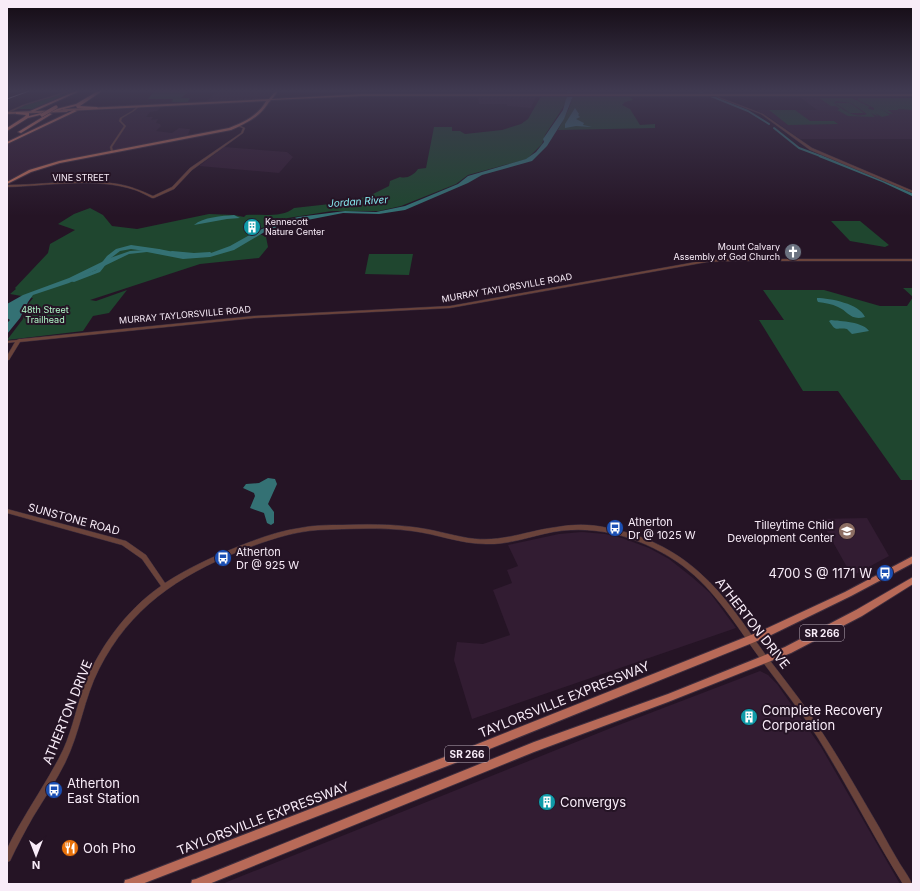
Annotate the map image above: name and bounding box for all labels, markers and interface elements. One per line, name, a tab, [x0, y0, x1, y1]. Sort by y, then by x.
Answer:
street label: VINE STREET	[52, 172, 110, 183]
water label: Jordan River	[328, 193, 389, 209]
place label: Kennecott Nature Center	[265, 216, 325, 237]
building icon: Kennecott Nature Center	[242, 217, 262, 237]
place label: Mount Calvary Assembly of God Church	[674, 241, 780, 262]
church icon: Mount Calvary Assembly of God Church	[783, 242, 803, 262]
street label: MURRAY TAYLORSVILLE ROAD	[441, 271, 573, 304]
street label: MURRAY TAYLORSVILLE ROAD	[119, 303, 251, 326]
park label: 48th Street Trailhead	[21, 304, 69, 325]
street label: SUNSTONE ROAD	[27, 500, 121, 538]
place label: Atherton Dr @ 1025 W	[628, 515, 696, 542]
bus stop icon: Atherton Dr @ 1025 W	[605, 518, 625, 538]
place label: Tilleytime Child Development Center	[727, 518, 834, 545]
school or university icon: Tilleytime Child Development Center	[837, 521, 857, 541]
place label: Atherton Dr @ 925 W	[236, 545, 299, 572]
bus stop icon: Atherton Dr @ 925 W	[213, 548, 233, 568]
bus stop icon: 4700 S @ 1171 W	[875, 563, 895, 583]
place label: 4700 S @ 1171 W	[768, 565, 872, 581]
street label: ATHERTON DRIVE	[712, 574, 794, 672]
road number: SR 266	[800, 625, 844, 641]
street label: ATHERTON DRIVE	[39, 657, 95, 767]
street label: TAYLORSVILLE EXPRESSWAY	[476, 657, 652, 741]
place label: Complete Recovery Corporation	[762, 702, 883, 733]
building icon: Complete Recovery Corporation	[739, 707, 759, 727]
road number: SR 266	[445, 746, 489, 762]
place label: Atherton East Station	[67, 775, 140, 806]
street label: TAYLORSVILLE EXPRESSWAY	[175, 778, 352, 858]
bus stop icon: Atherton East Station	[44, 780, 64, 800]
building icon: Convergys	[537, 792, 557, 812]
place label: Convergys	[560, 794, 626, 810]
north arrow	[16, 835, 56, 875]
restaurant icon: Ooh Pho	[60, 838, 80, 858]
place label: Ooh Pho	[83, 840, 136, 856]
text: N	[32, 858, 40, 872]

